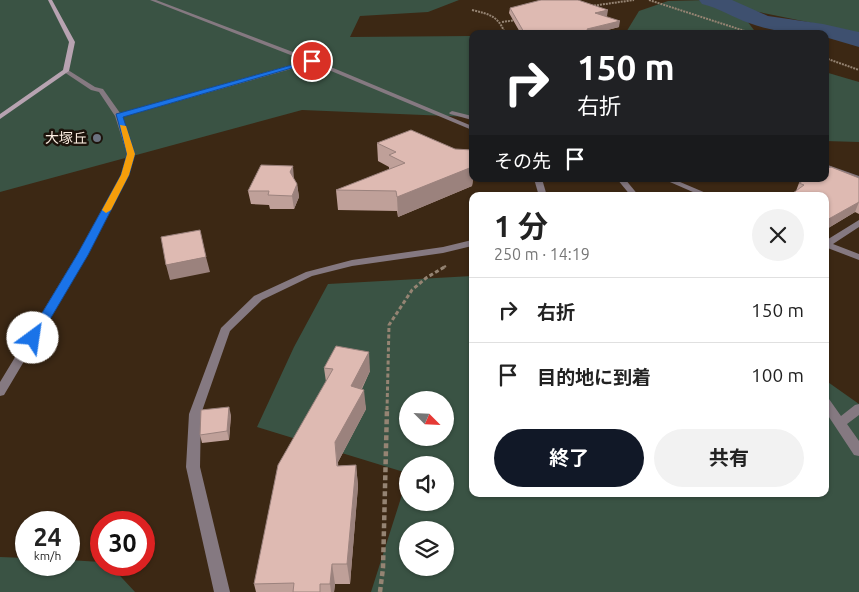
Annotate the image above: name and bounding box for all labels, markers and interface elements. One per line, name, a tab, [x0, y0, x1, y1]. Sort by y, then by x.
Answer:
pin	[291, 40, 333, 82]
icon: arrive	[298, 47, 326, 75]
text: 150 m	[577, 47, 675, 87]
icon: right	[494, 50, 559, 115]
text: 右折	[577, 93, 621, 118]
place label: 大塚丘	[45, 130, 87, 146]
marker: 大塚丘	[91, 132, 103, 144]
icon: arrive	[561, 145, 589, 173]
text: その先	[494, 150, 551, 172]
text: 1 分	[494, 209, 548, 243]
button: close	[752, 209, 804, 261]
text: 250 m · 14:19	[494, 245, 590, 263]
icon: right	[494, 296, 522, 324]
text: 150 m	[751, 299, 804, 321]
text: 右折	[537, 301, 575, 323]
position arrow	[6, 311, 58, 363]
icon: arrive	[494, 361, 522, 389]
text: 100 m	[751, 364, 804, 386]
text: 目的地に到着	[537, 366, 651, 388]
north arrow	[399, 391, 454, 446]
map controls	[399, 391, 454, 576]
button: 終了	[494, 429, 644, 487]
button: 共有	[654, 429, 804, 487]
button: sound	[399, 456, 454, 511]
speed limit sign: 30	[90, 511, 155, 576]
button: layers	[399, 521, 454, 576]
text: 24	[33, 523, 62, 551]
text: km/h	[34, 549, 61, 562]

